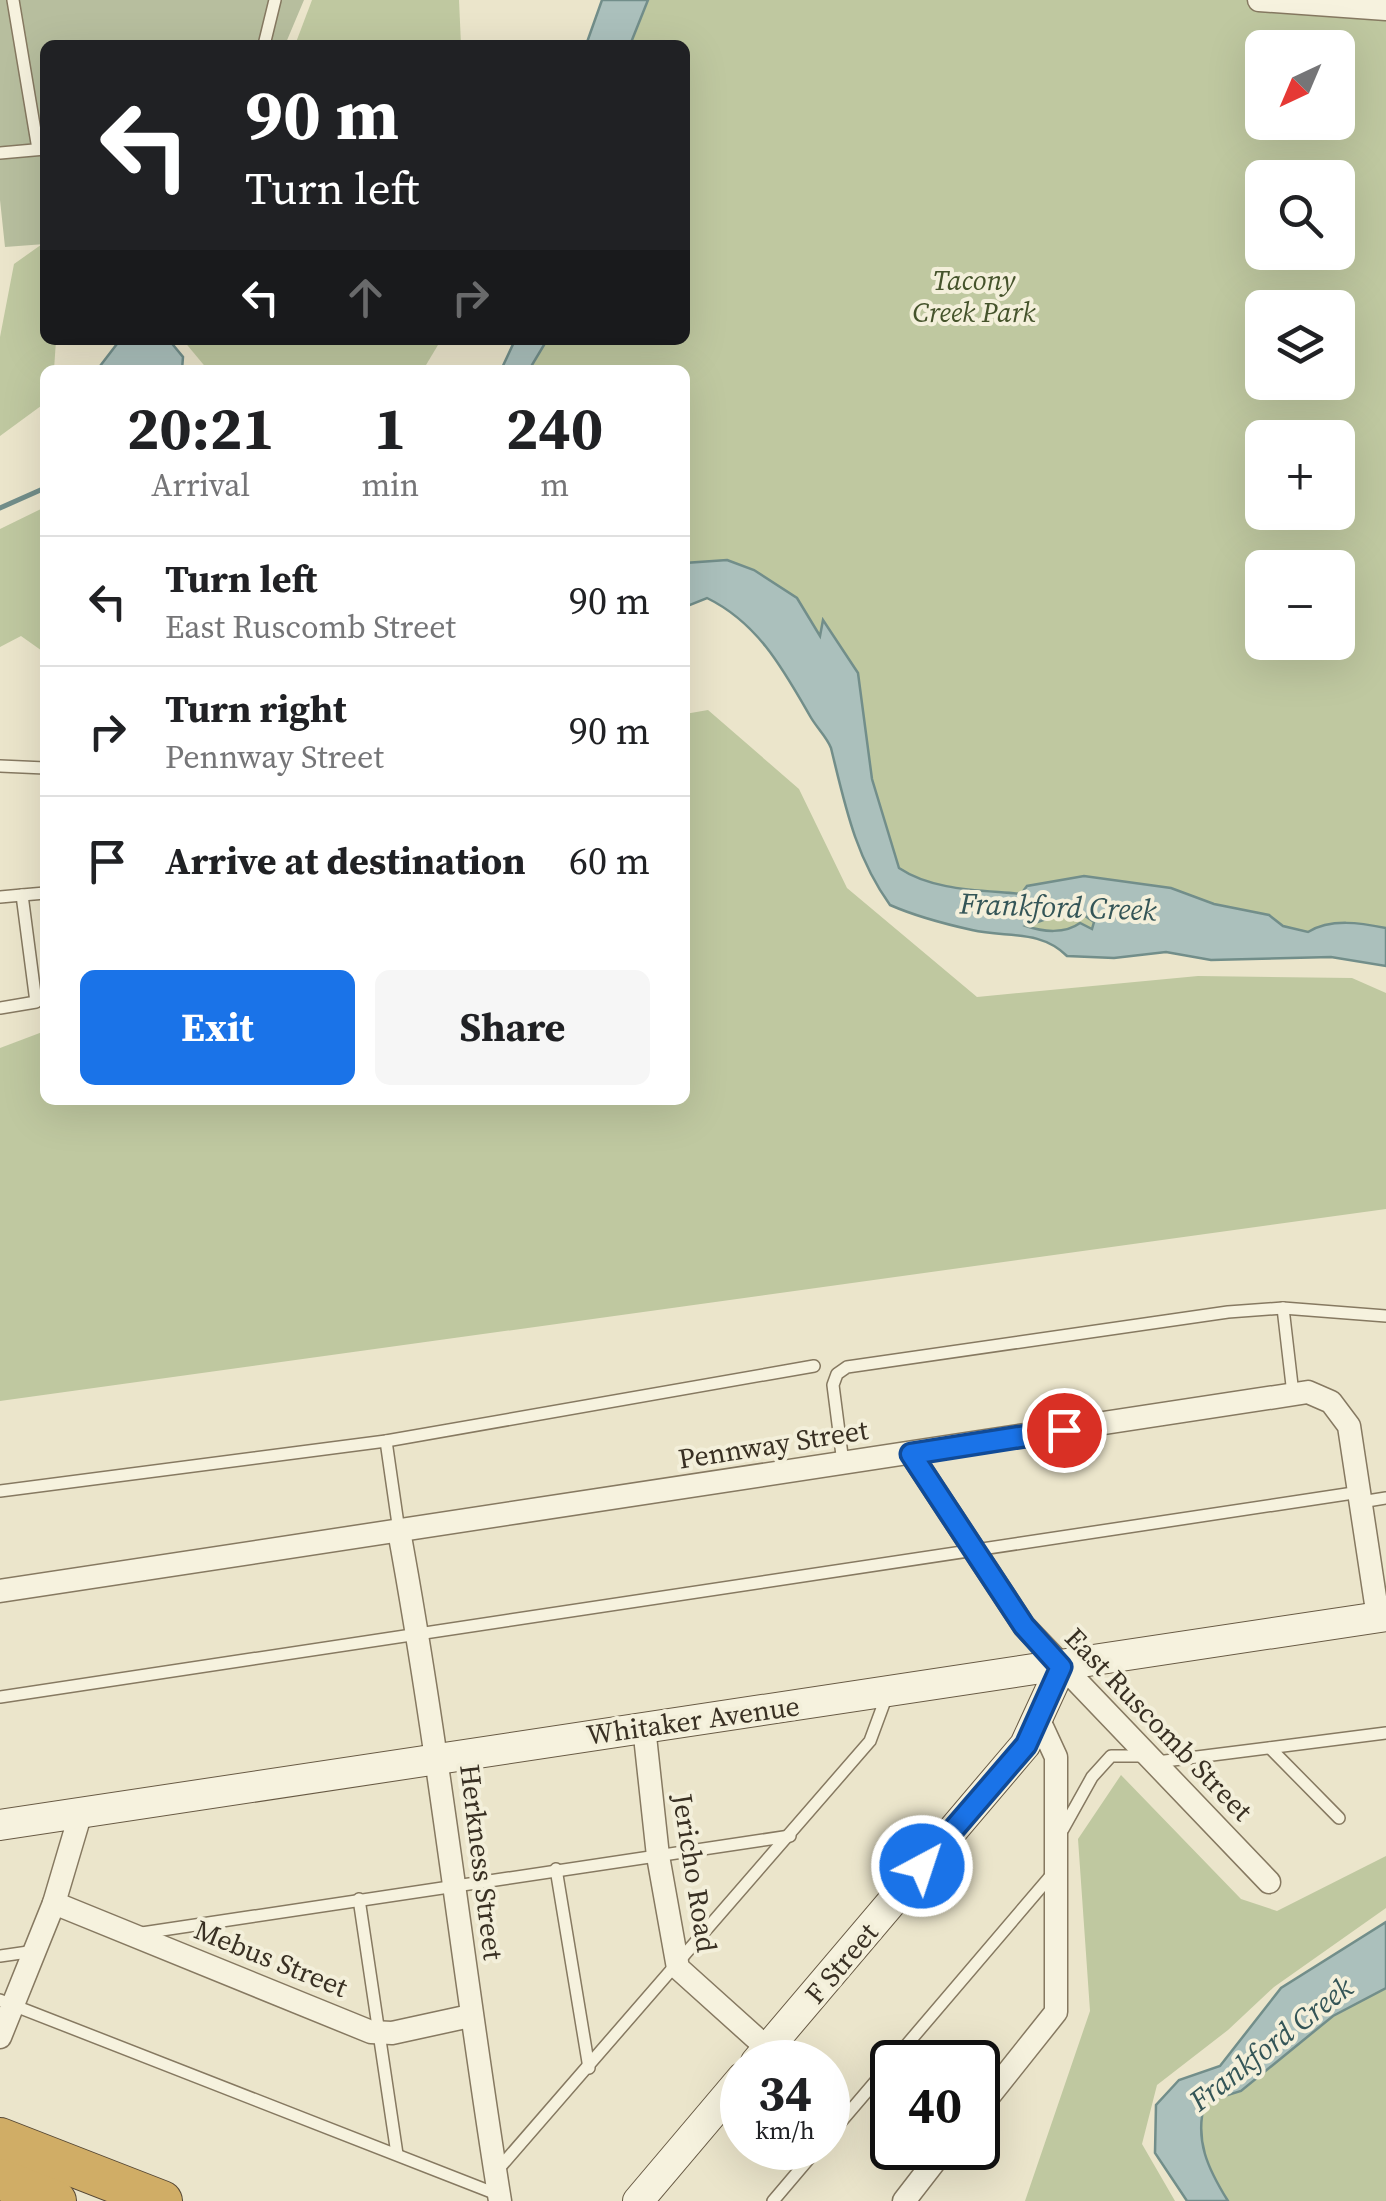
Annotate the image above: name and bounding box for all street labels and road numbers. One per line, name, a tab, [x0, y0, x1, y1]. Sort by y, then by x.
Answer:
street label: Pennway Street	[675, 1410, 871, 1478]
street label: East Ruscomb Street	[1057, 1619, 1262, 1829]
street label: Whitaker Avenue	[584, 1686, 802, 1754]
street label: Herkness Street	[451, 1762, 513, 1963]
street label: Jericho Road	[664, 1790, 726, 1955]
street label: Mebus Street	[189, 1910, 354, 2006]
street label: F Street	[796, 1914, 887, 2012]

